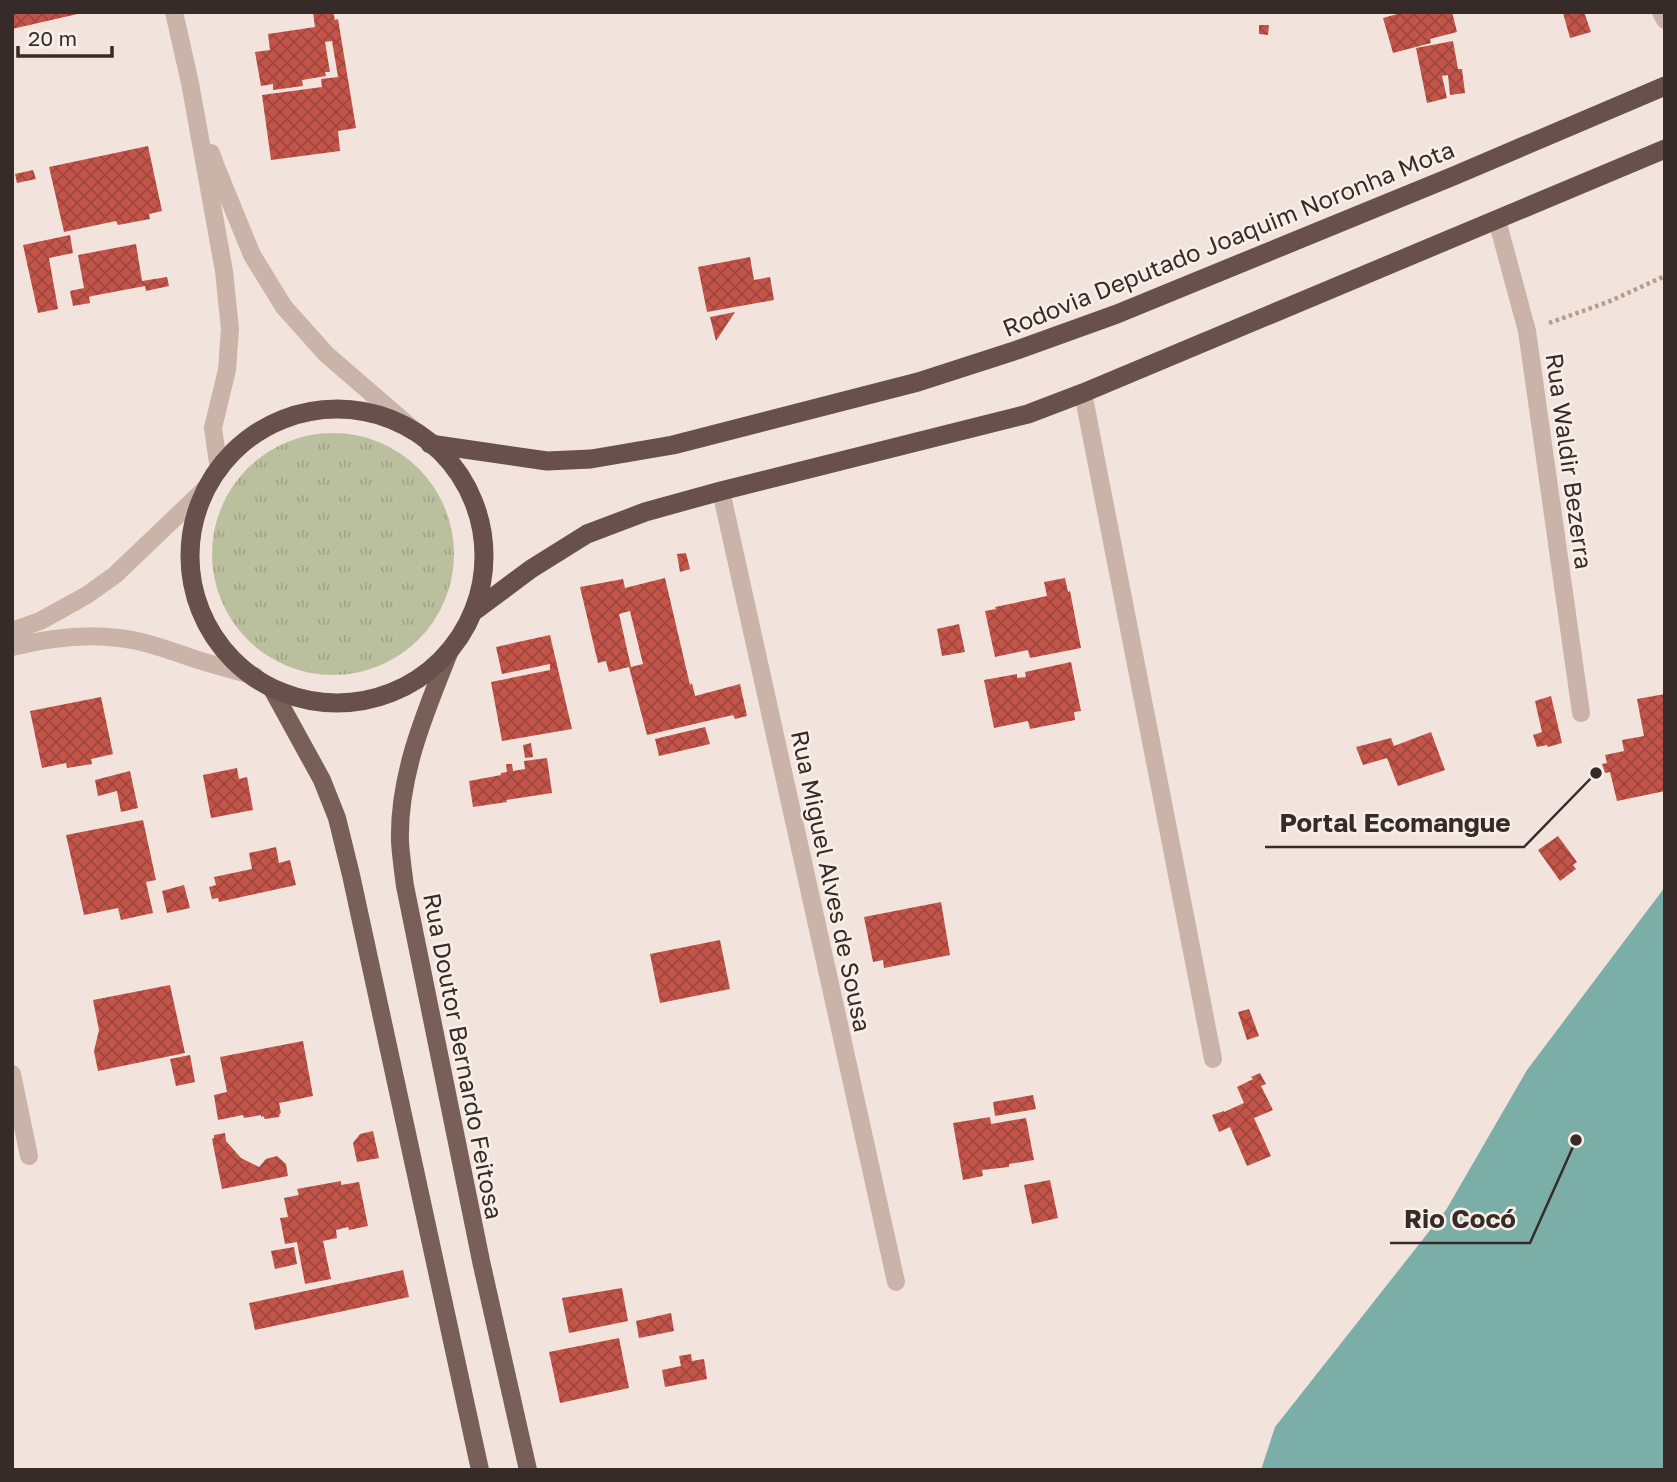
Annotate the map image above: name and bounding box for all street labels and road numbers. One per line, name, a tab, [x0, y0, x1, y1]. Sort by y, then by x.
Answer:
street label: Rodovia Deputado Joaquim Noronha Mota	[998, 134, 1458, 342]
street label: Rua Waldir Bezerra	[1540, 351, 1600, 571]
street label: Rua Miguel Alves de Sousa	[786, 728, 878, 1034]
street label: Rua Doutor Bernardo Feitosa	[418, 890, 510, 1222]

